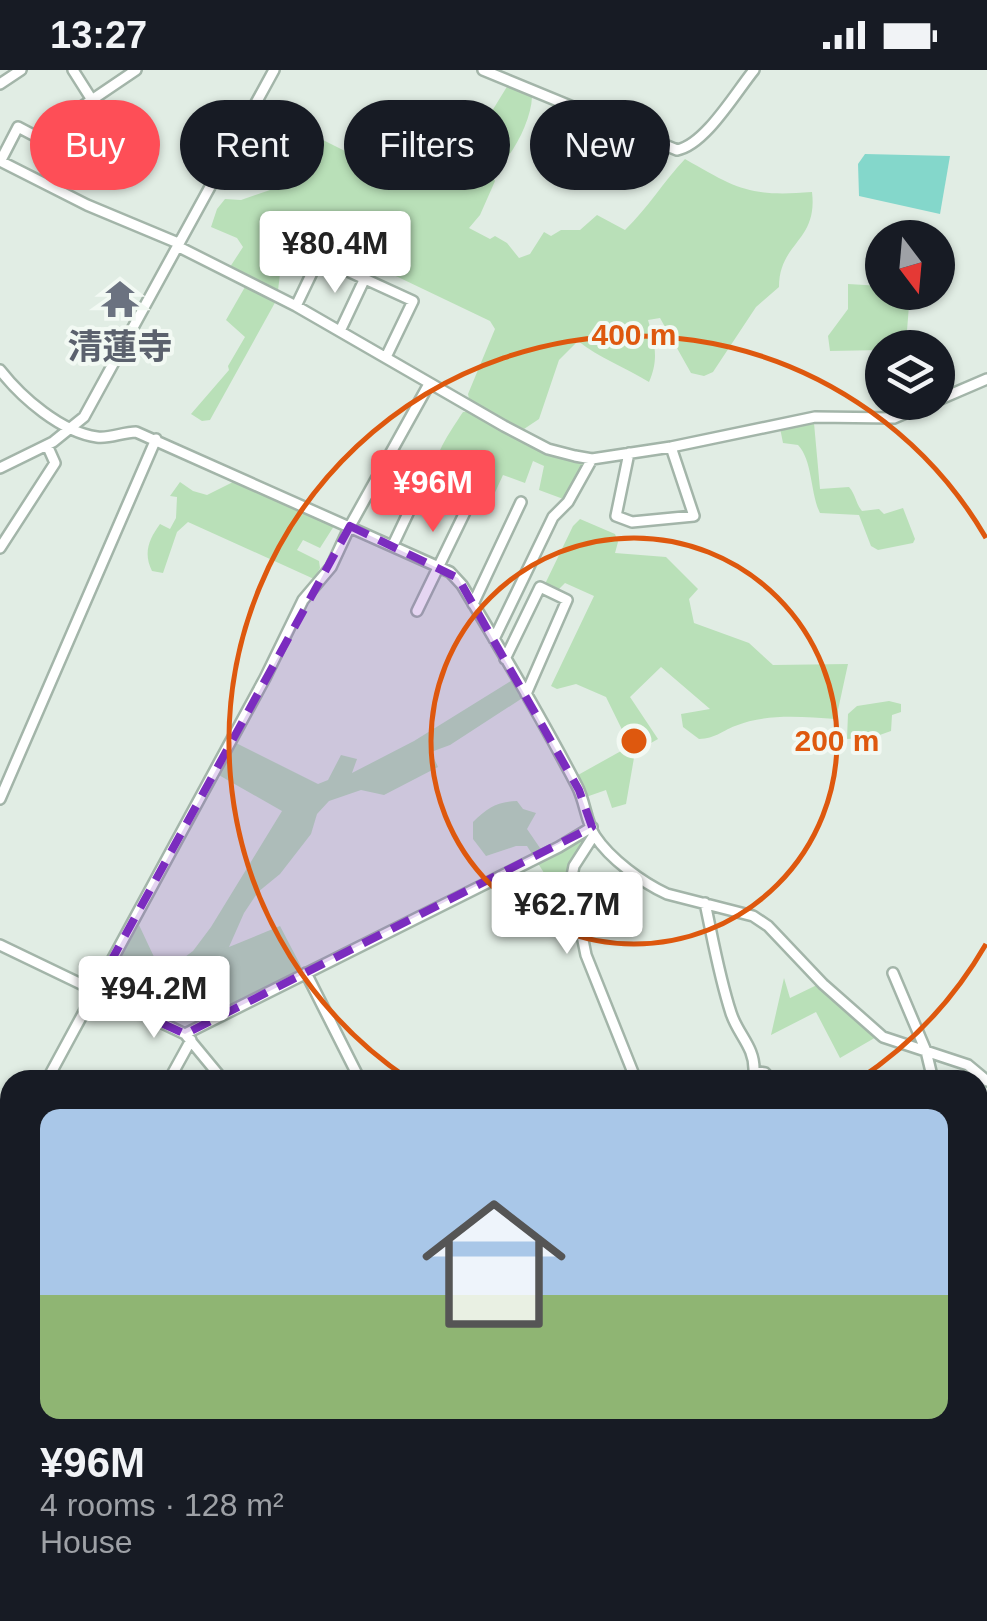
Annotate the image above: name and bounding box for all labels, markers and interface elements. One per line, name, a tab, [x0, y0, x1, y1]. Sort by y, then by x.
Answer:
text: 13:27	[50, 14, 147, 56]
chip: Buy	[30, 100, 160, 190]
chip: Rent	[180, 100, 324, 190]
chip: Filters	[344, 100, 510, 190]
chip: New	[530, 100, 670, 190]
pin: ¥80.4M	[254, 211, 416, 296]
north arrow	[865, 220, 955, 310]
map controls	[865, 220, 955, 420]
text: ¥80.4M	[282, 225, 388, 261]
temple icon: 清蓮寺	[99, 278, 141, 320]
text: 400 m	[591, 318, 677, 351]
place label: 清蓮寺	[67, 327, 173, 366]
button: layers	[865, 330, 955, 420]
pin: ¥96M	[374, 450, 492, 535]
text: ¥96M	[393, 464, 473, 500]
centre of rings	[616, 723, 652, 759]
text: 200 m	[794, 724, 880, 757]
pin: ¥62.7M	[486, 872, 648, 957]
text: ¥62.7M	[514, 886, 620, 922]
pin: ¥94.2M	[73, 956, 235, 1041]
text: ¥94.2M	[101, 970, 207, 1006]
icon: home	[404, 1174, 584, 1354]
text: ¥96M	[40, 1439, 145, 1486]
text: 4 rooms · 128 m²	[40, 1487, 284, 1523]
text: House	[40, 1524, 133, 1560]

